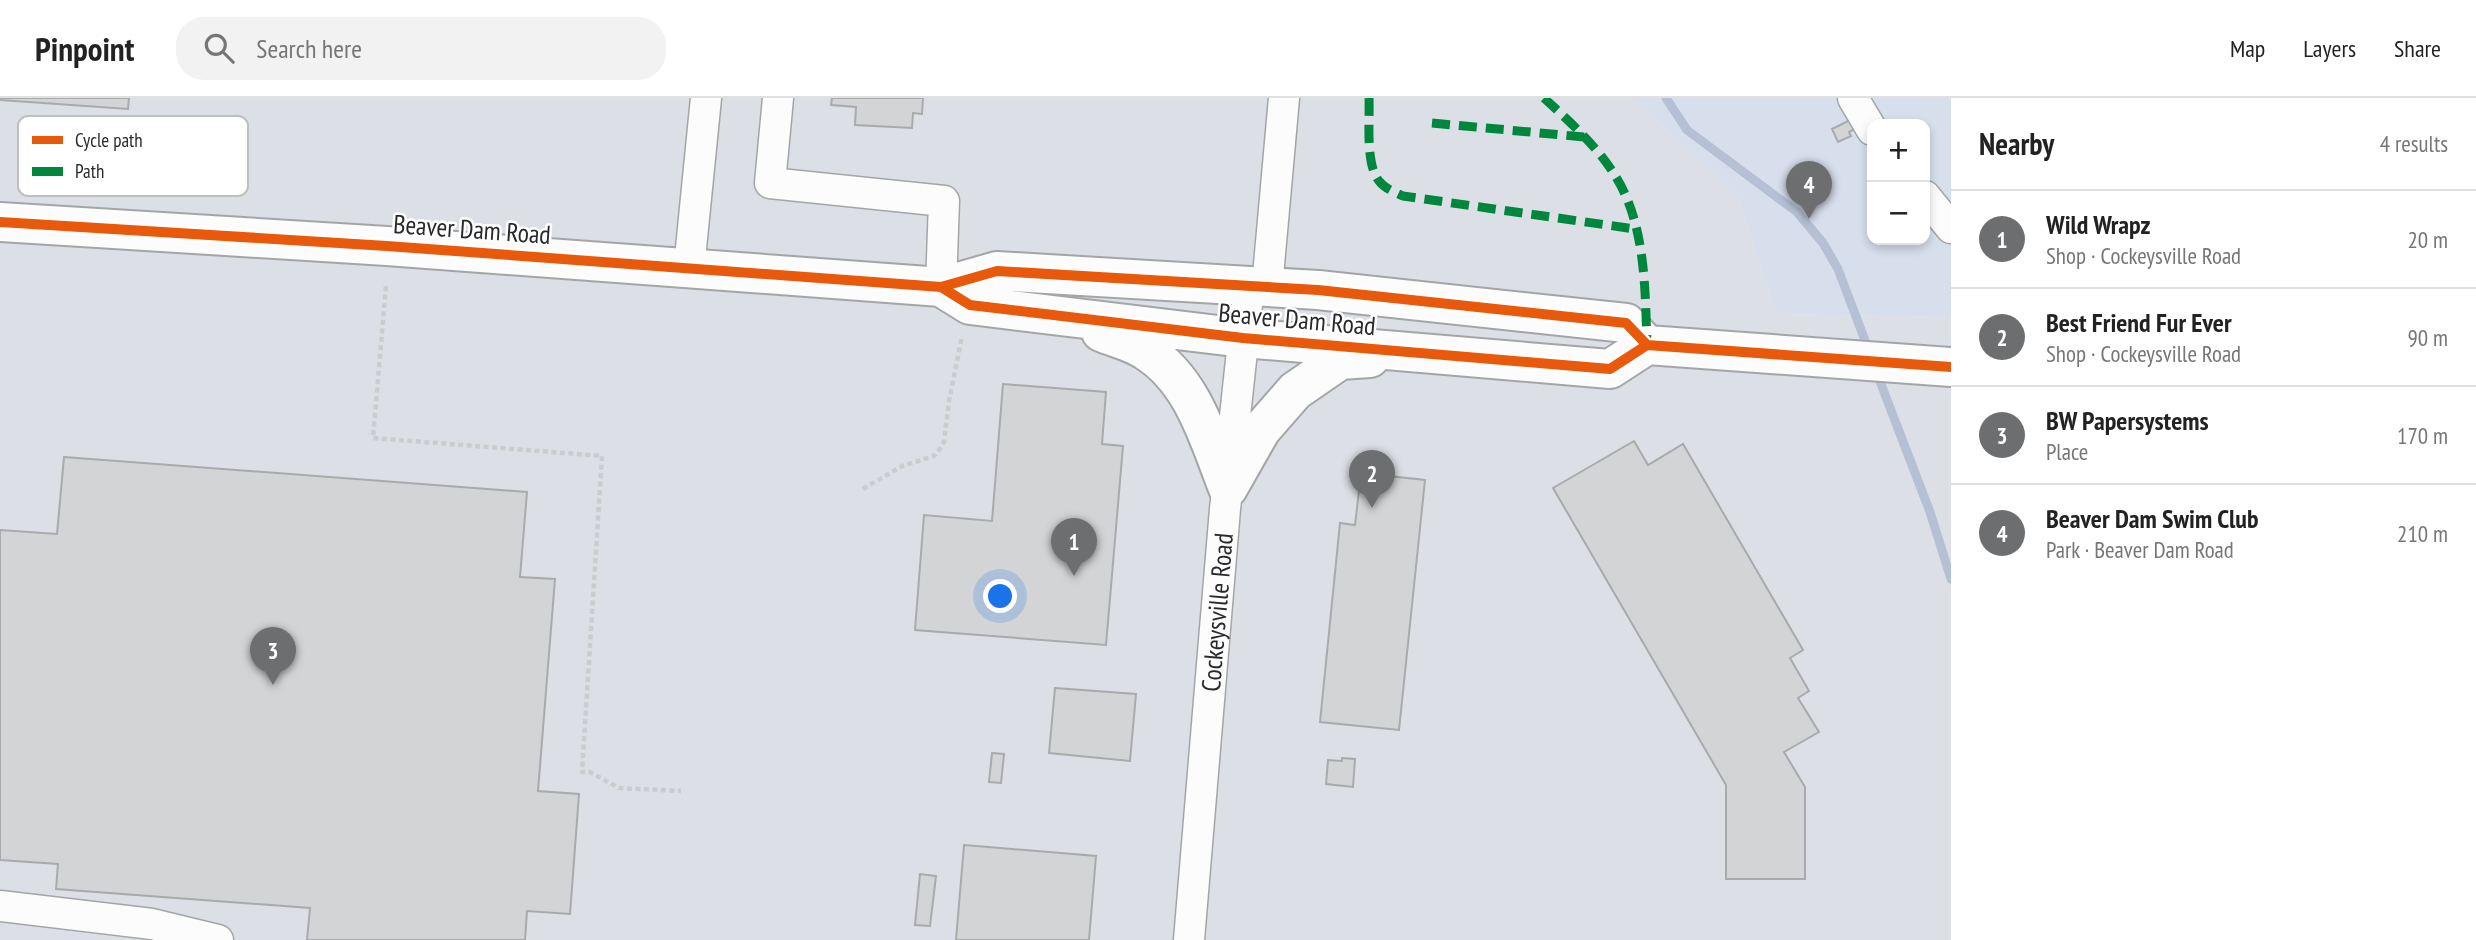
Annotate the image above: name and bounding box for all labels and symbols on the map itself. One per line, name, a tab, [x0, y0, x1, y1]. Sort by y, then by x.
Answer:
legend	[18, 116, 248, 196]
text: Cycle path	[75, 128, 143, 152]
text: Path	[75, 159, 104, 183]
pin: 4	[1786, 161, 1832, 219]
street label: Beaver Dam Road	[392, 207, 552, 251]
street label: Beaver Dam Road	[1217, 296, 1377, 342]
pin: 2	[1349, 450, 1395, 508]
pin: 1	[1051, 518, 1097, 576]
street label: Cockeysville Road	[1193, 532, 1239, 693]
your location	[983, 579, 1017, 613]
pin: 3	[250, 627, 296, 685]

